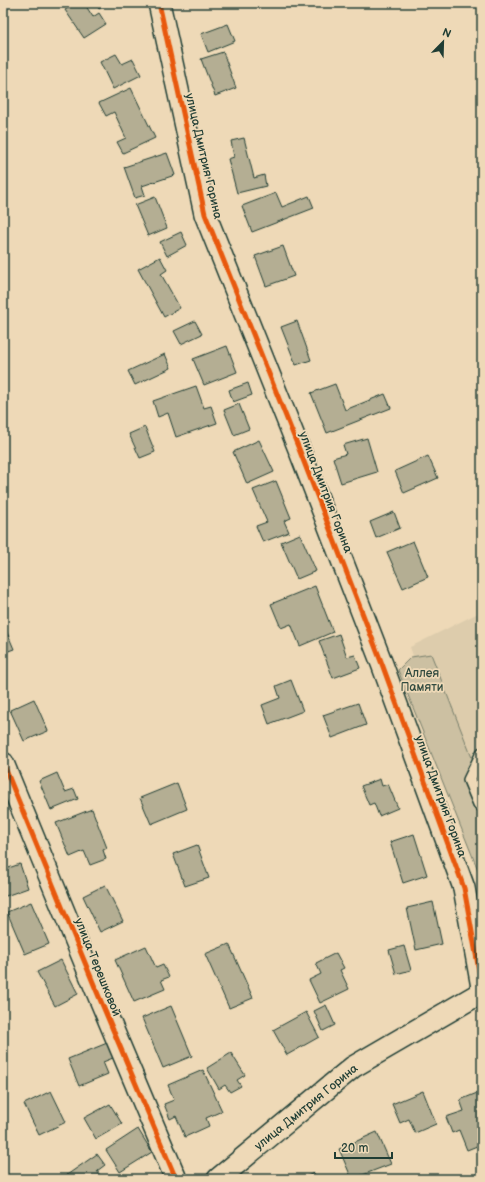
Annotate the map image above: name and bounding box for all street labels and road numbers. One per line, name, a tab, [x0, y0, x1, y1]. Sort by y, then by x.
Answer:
street label: улица Дмитрия Горина	[182, 92, 225, 221]
street label: улица Дмитрия Горина	[295, 429, 356, 555]
street label: улица Дмитрия Горина	[411, 733, 470, 859]
street label: улица Терешковой	[71, 916, 124, 1019]
street label: улица Дмитрия Горина	[252, 1061, 361, 1154]

